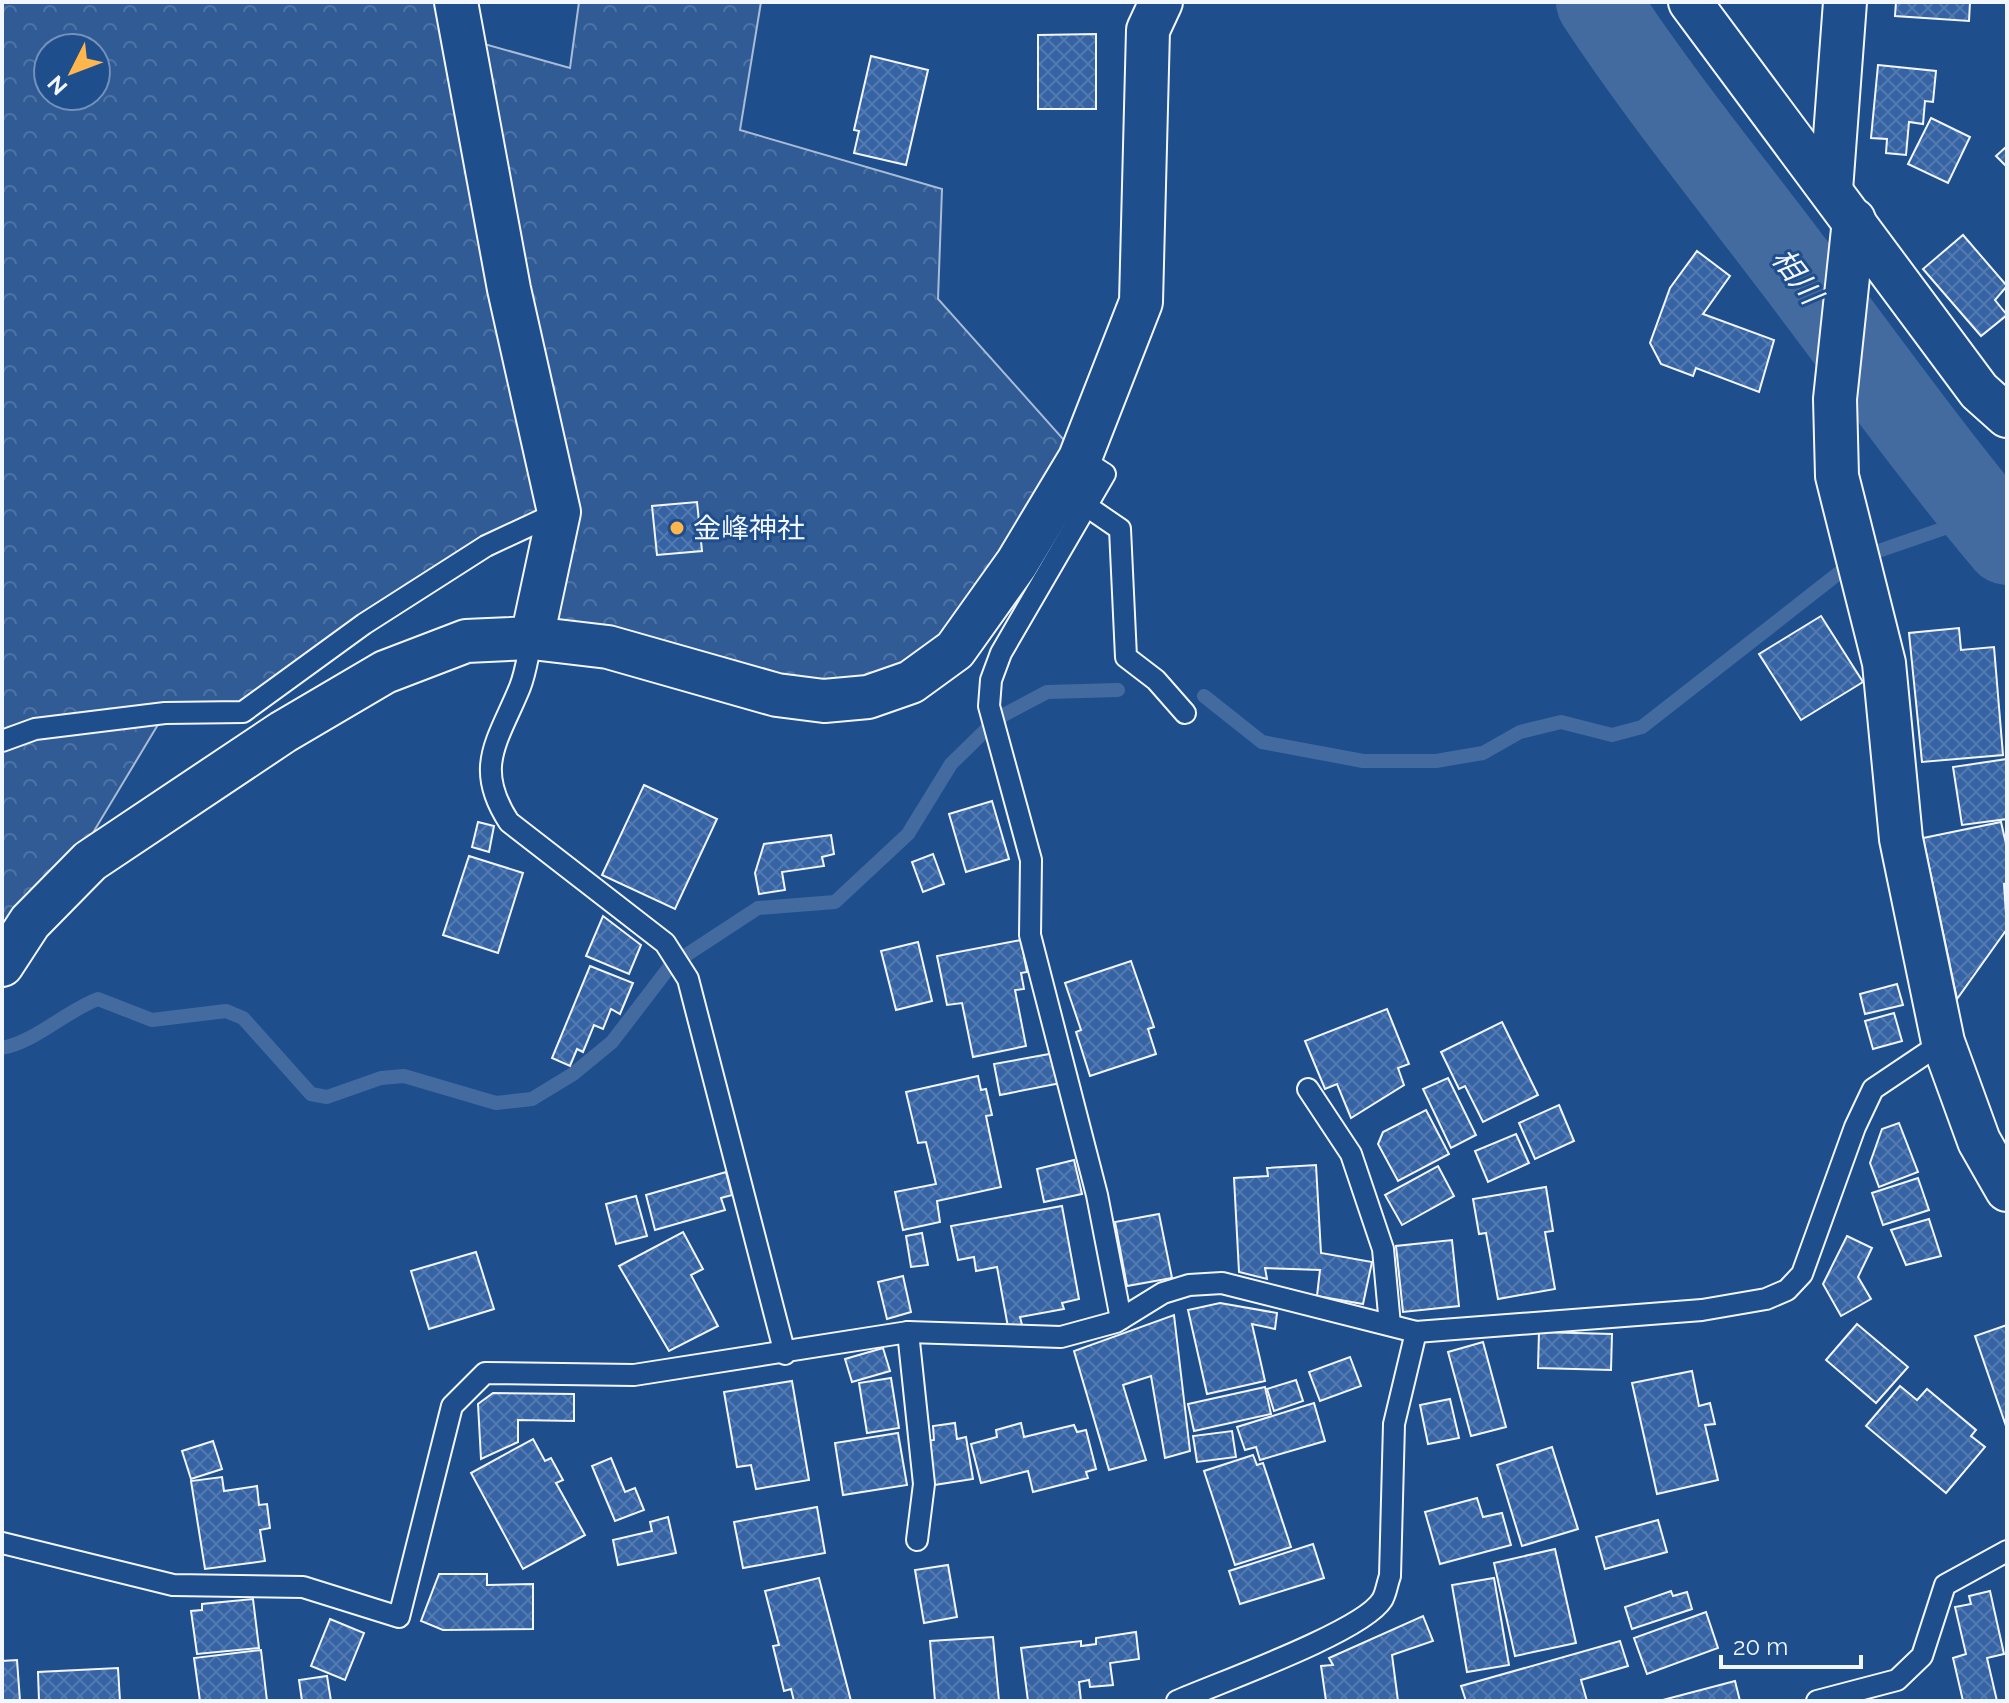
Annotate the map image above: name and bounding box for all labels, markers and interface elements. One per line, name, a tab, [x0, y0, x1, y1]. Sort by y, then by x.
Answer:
north arrow	[32, 32, 112, 112]
text: N	[42, 70, 72, 100]
water label: 相川	[1765, 242, 1831, 313]
place label: 金峰神社	[693, 512, 805, 545]
marker: 金峰神社	[668, 519, 686, 537]
scale bar	[1721, 1619, 1861, 1669]
text: 20 m	[1733, 1632, 1788, 1661]

